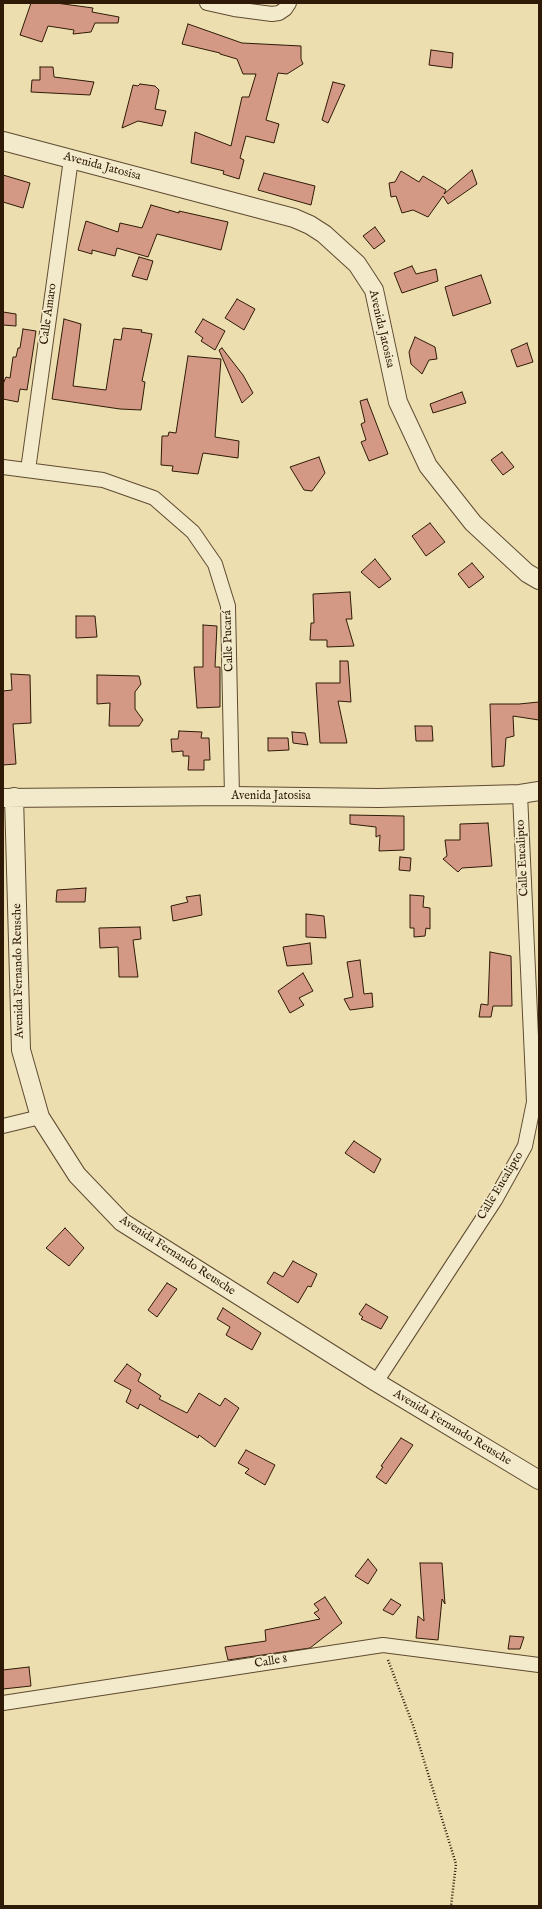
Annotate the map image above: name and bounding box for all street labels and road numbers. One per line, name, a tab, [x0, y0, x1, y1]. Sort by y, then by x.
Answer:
street label: Avenida Jatosisa	[62, 150, 142, 184]
street label: Calle Amaro	[38, 282, 60, 346]
street label: Avenida Jatosisa	[365, 289, 397, 369]
street label: Calle Pucará	[221, 610, 237, 672]
street label: Avenida Jatosisa	[231, 790, 311, 804]
street label: Calle Eucalipto	[514, 819, 532, 897]
street label: Avenida Fernando Reusche	[11, 903, 27, 1039]
street label: Calle Eucalipto	[475, 1149, 527, 1223]
street label: Avenida Fernando Reusche	[116, 1213, 238, 1299]
street label: Avenida Fernando Reusche	[390, 1387, 514, 1469]
street label: Calle 8	[254, 1652, 288, 1672]

